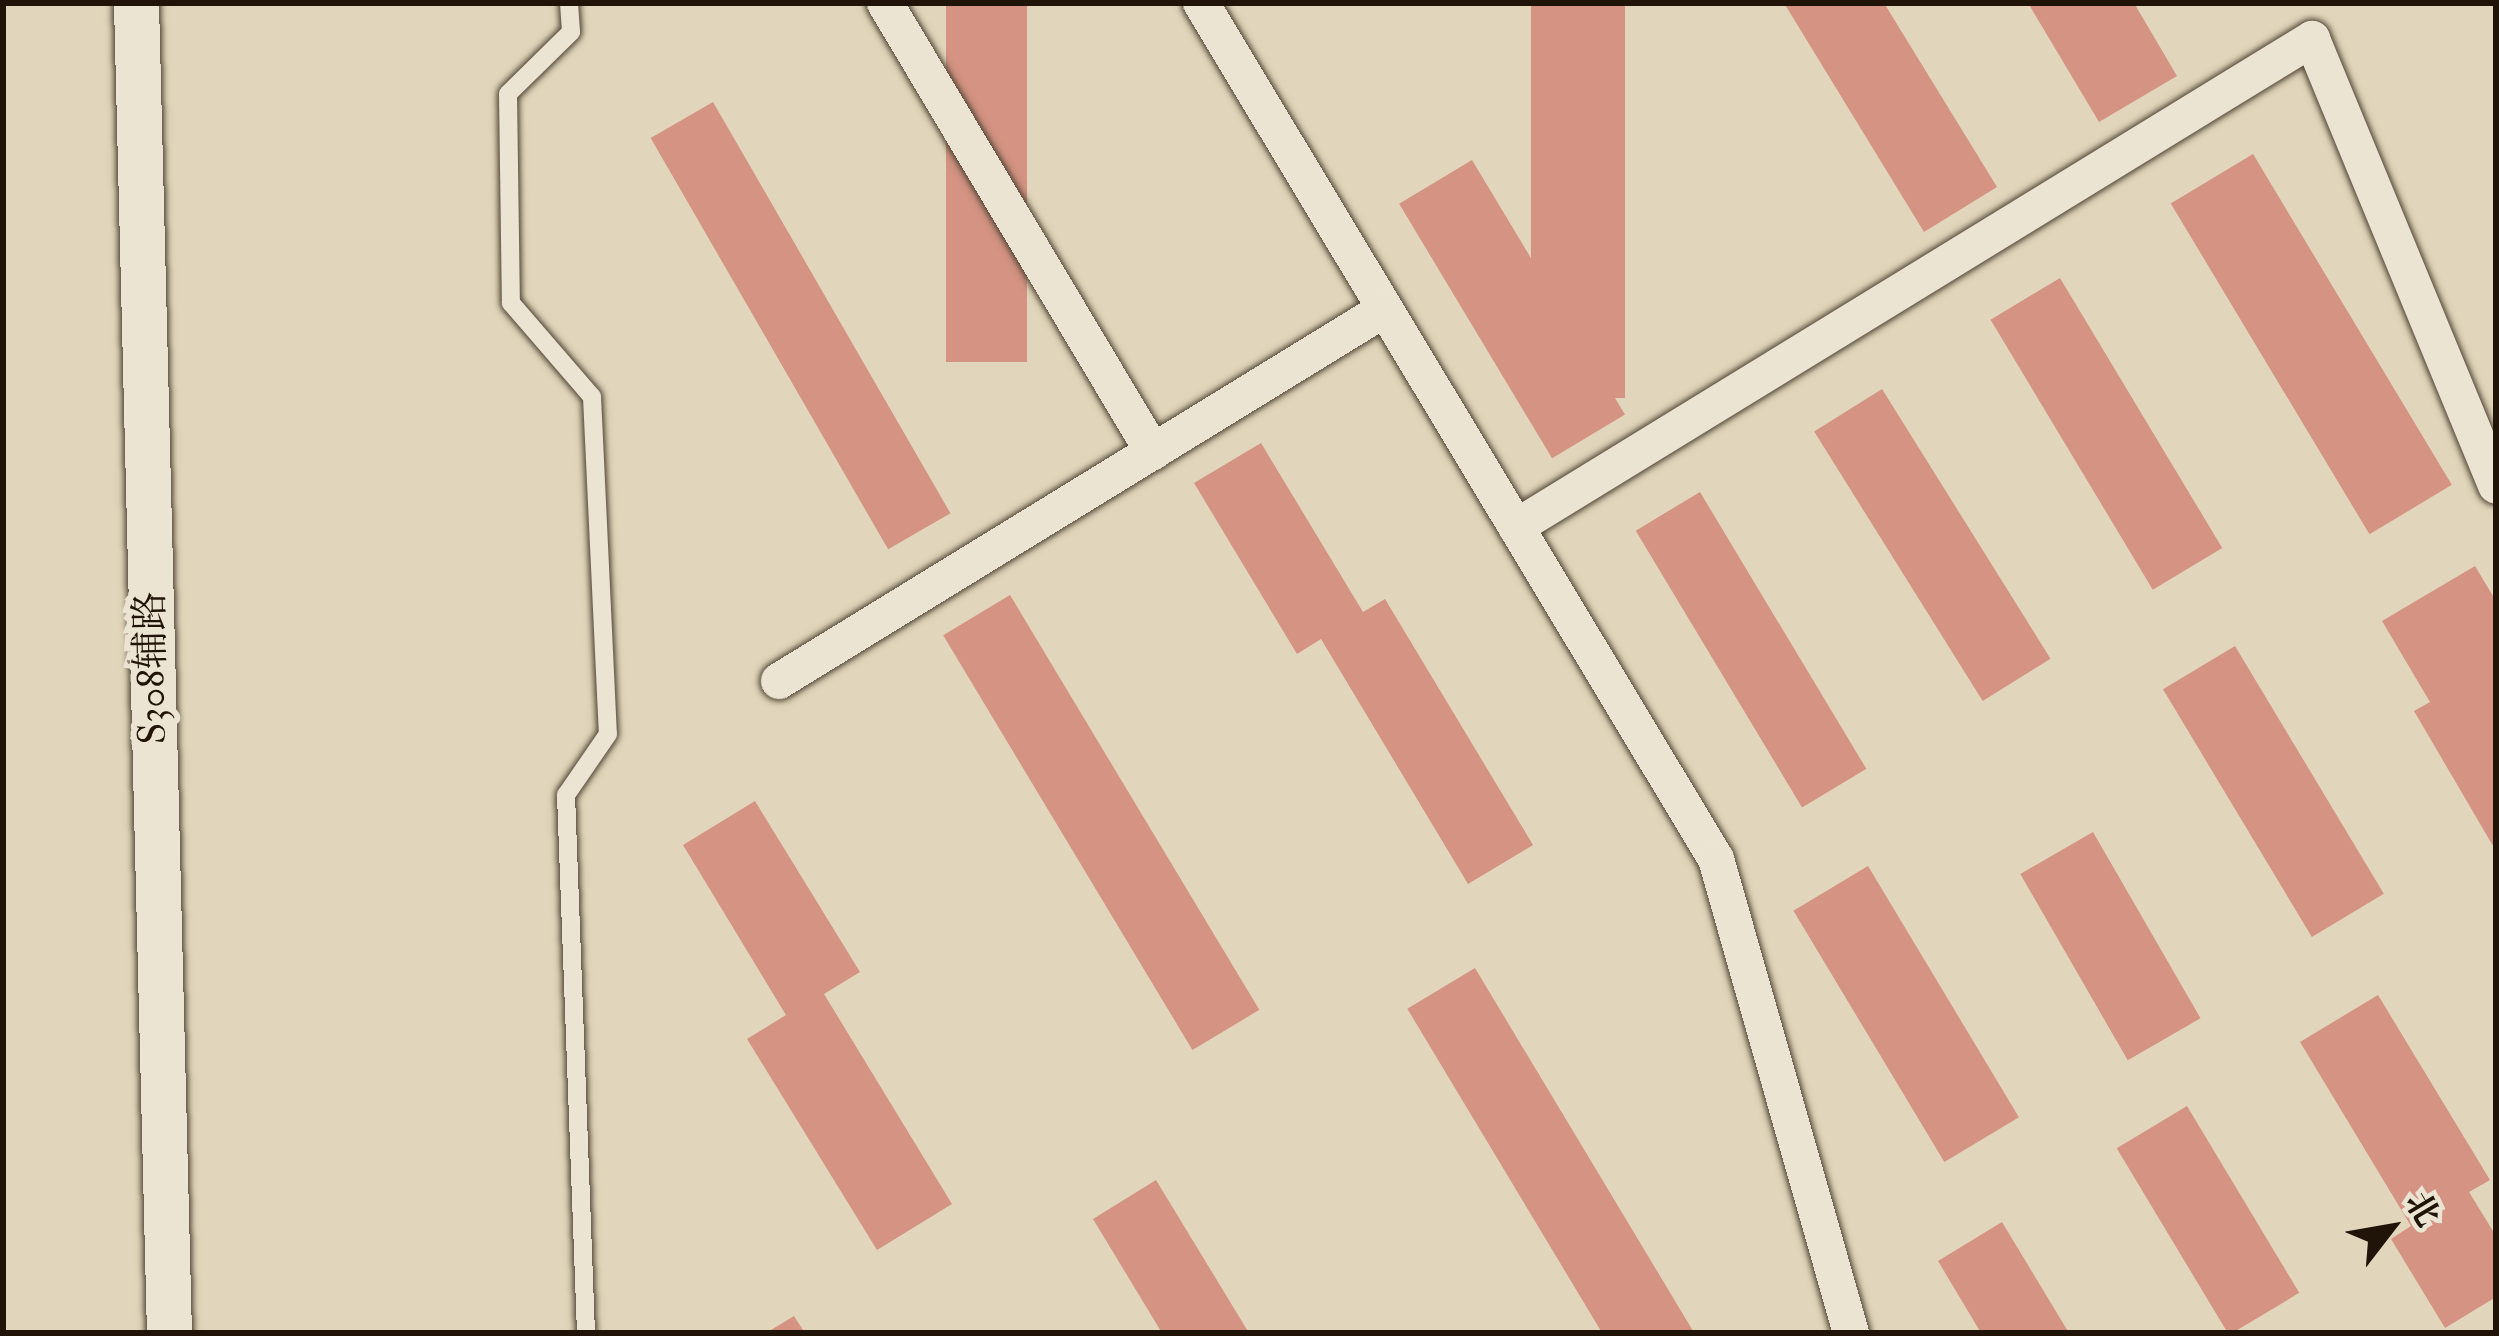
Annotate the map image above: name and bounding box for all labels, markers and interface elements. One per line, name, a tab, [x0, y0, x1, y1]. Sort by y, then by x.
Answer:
street label: S308辅路	[127, 591, 177, 745]
north arrow	[2331, 1168, 2451, 1288]
text: 北	[2396, 1184, 2448, 1234]

